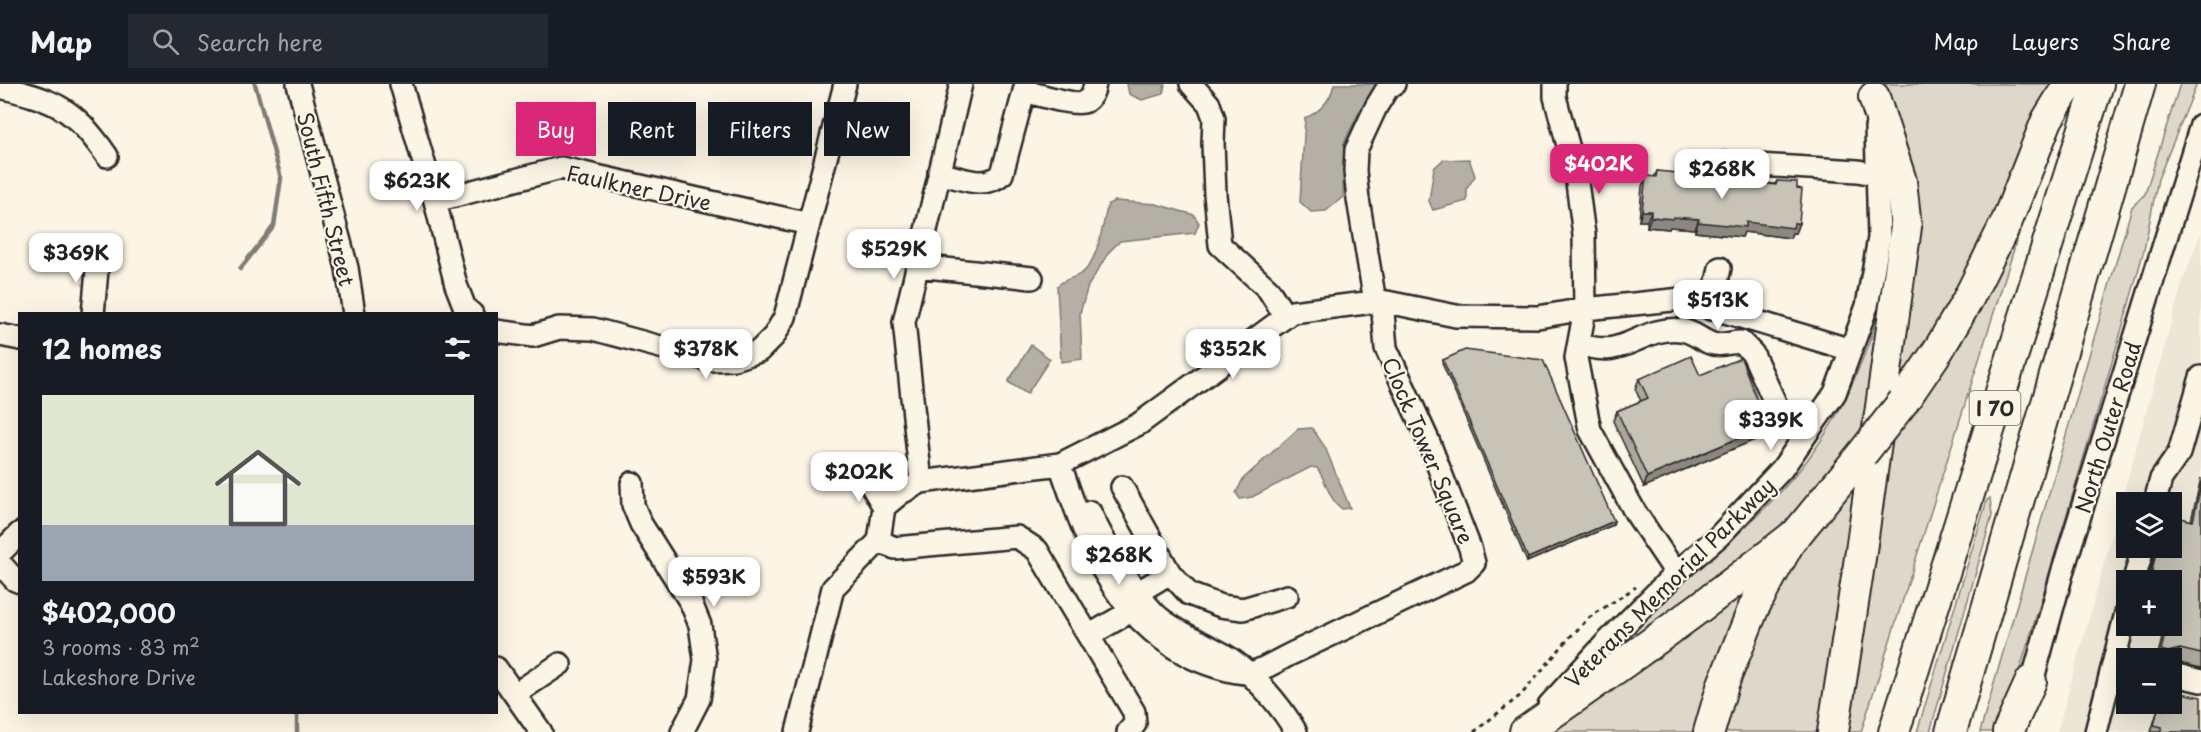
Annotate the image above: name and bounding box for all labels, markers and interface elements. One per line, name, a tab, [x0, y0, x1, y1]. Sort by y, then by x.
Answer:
search box	[128, 14, 548, 68]
text: Map	[30, 20, 92, 63]
icon: search	[149, 25, 182, 58]
text: Search here	[197, 25, 323, 58]
text: Map	[1934, 25, 1978, 57]
text: Layers	[2011, 25, 2079, 57]
text: Share	[2112, 25, 2171, 57]
chip: Buy	[516, 102, 596, 156]
chip: Rent	[608, 102, 696, 156]
chip: Filters	[708, 102, 812, 156]
chip: New	[824, 102, 910, 156]
street label: South Fifth Street	[290, 109, 364, 289]
pin: $402K	[1557, 144, 1641, 195]
text: $402K	[1564, 148, 1634, 178]
pin: $268K	[1680, 149, 1764, 200]
text: $268K	[1688, 153, 1756, 183]
street label: Faulkner Drive	[564, 156, 714, 218]
pin: $623K	[375, 161, 459, 212]
text: $623K	[383, 165, 451, 195]
pin: $529K	[852, 229, 936, 280]
pin: $369K	[34, 233, 118, 284]
text: $529K	[861, 233, 927, 263]
text: $369K	[43, 237, 109, 267]
pin: $513K	[1676, 280, 1760, 331]
text: $513K	[1687, 284, 1749, 314]
text: 12 homes	[42, 329, 162, 368]
pin: $378K	[664, 329, 748, 380]
pin: $352K	[1191, 329, 1275, 380]
icon: filters	[441, 332, 474, 365]
text: $378K	[673, 333, 739, 363]
text: $352K	[1199, 333, 1267, 363]
street label: North Outer Road	[2066, 337, 2148, 517]
street label: Clock Tower Square	[1375, 352, 1483, 548]
road number: I 70	[1970, 391, 2020, 425]
pin: $339K	[1729, 400, 1813, 451]
text: $339K	[1739, 404, 1803, 434]
icon: home	[204, 434, 312, 542]
pin: $202K	[817, 452, 901, 503]
text: $202K	[825, 456, 893, 486]
street label: Veterans Memorial Parkway	[1557, 470, 1781, 694]
map controls	[2116, 492, 2182, 714]
button: layers	[2116, 492, 2182, 558]
pin: $268K	[1077, 535, 1161, 586]
text: $268K	[1085, 539, 1153, 569]
pin: $593K	[672, 557, 756, 608]
text: $593K	[682, 561, 746, 591]
button: +	[2116, 570, 2182, 636]
text: $402,000	[42, 593, 176, 632]
text: 3 rooms · 83 m²	[42, 632, 200, 662]
button: −	[2116, 648, 2182, 714]
text: Lakeshore Drive	[42, 662, 196, 692]

